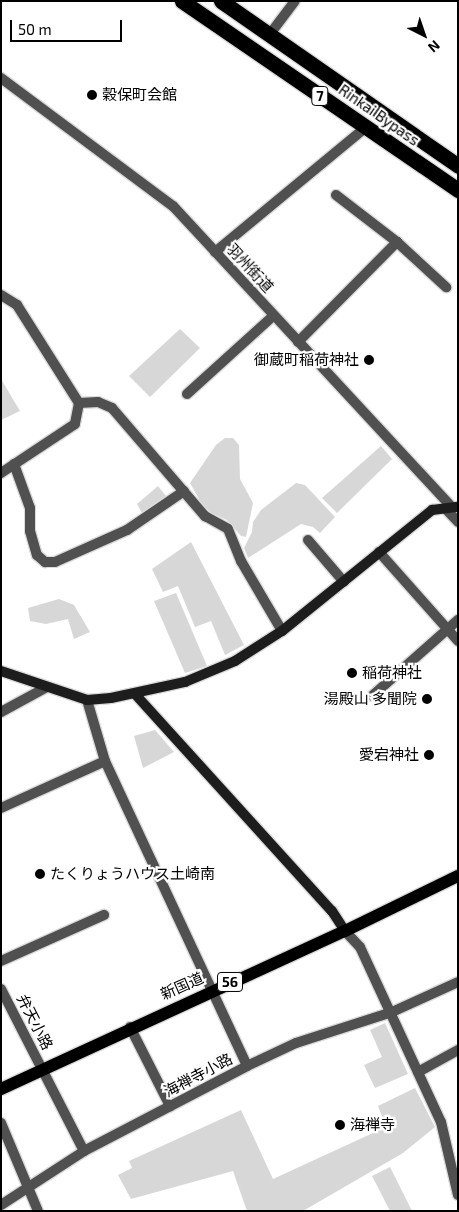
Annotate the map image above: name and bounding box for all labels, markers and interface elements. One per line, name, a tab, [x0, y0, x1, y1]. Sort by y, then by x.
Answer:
scale bar	[12, 10, 125, 42]
north arrow	[399, 10, 449, 60]
text: 50 m	[18, 20, 52, 38]
text: N	[425, 37, 444, 56]
street label: Rinkai Bypass	[335, 81, 423, 149]
road number: 7	[311, 84, 329, 108]
place label: 穀保町会館	[102, 86, 177, 104]
marker: 穀保町会館	[86, 89, 98, 101]
street label: 羽州街道	[223, 240, 277, 296]
place label: 御蔵町稲荷神社	[254, 351, 359, 369]
marker: 御蔵町稲荷神社	[363, 354, 375, 366]
place label: 稲荷神社	[362, 664, 422, 682]
marker: 稲荷神社	[346, 667, 358, 679]
place label: 湯殿山 多聞院	[324, 690, 417, 708]
marker: 湯殿山 多聞院	[421, 693, 433, 705]
place label: 愛宕神社	[359, 746, 419, 764]
marker: 愛宕神社	[423, 749, 435, 761]
place label: たくりょうハウス土崎南	[50, 865, 215, 883]
marker: たくりょうハウス土崎南	[34, 868, 46, 880]
street label: 新国道	[158, 969, 206, 1003]
road number: 56	[216, 970, 244, 994]
street label: 弁天小路	[13, 991, 57, 1053]
street label: 海禅寺小路	[161, 1049, 235, 1101]
place label: 海禅寺	[350, 1116, 395, 1134]
marker: 海禅寺	[334, 1119, 346, 1131]

